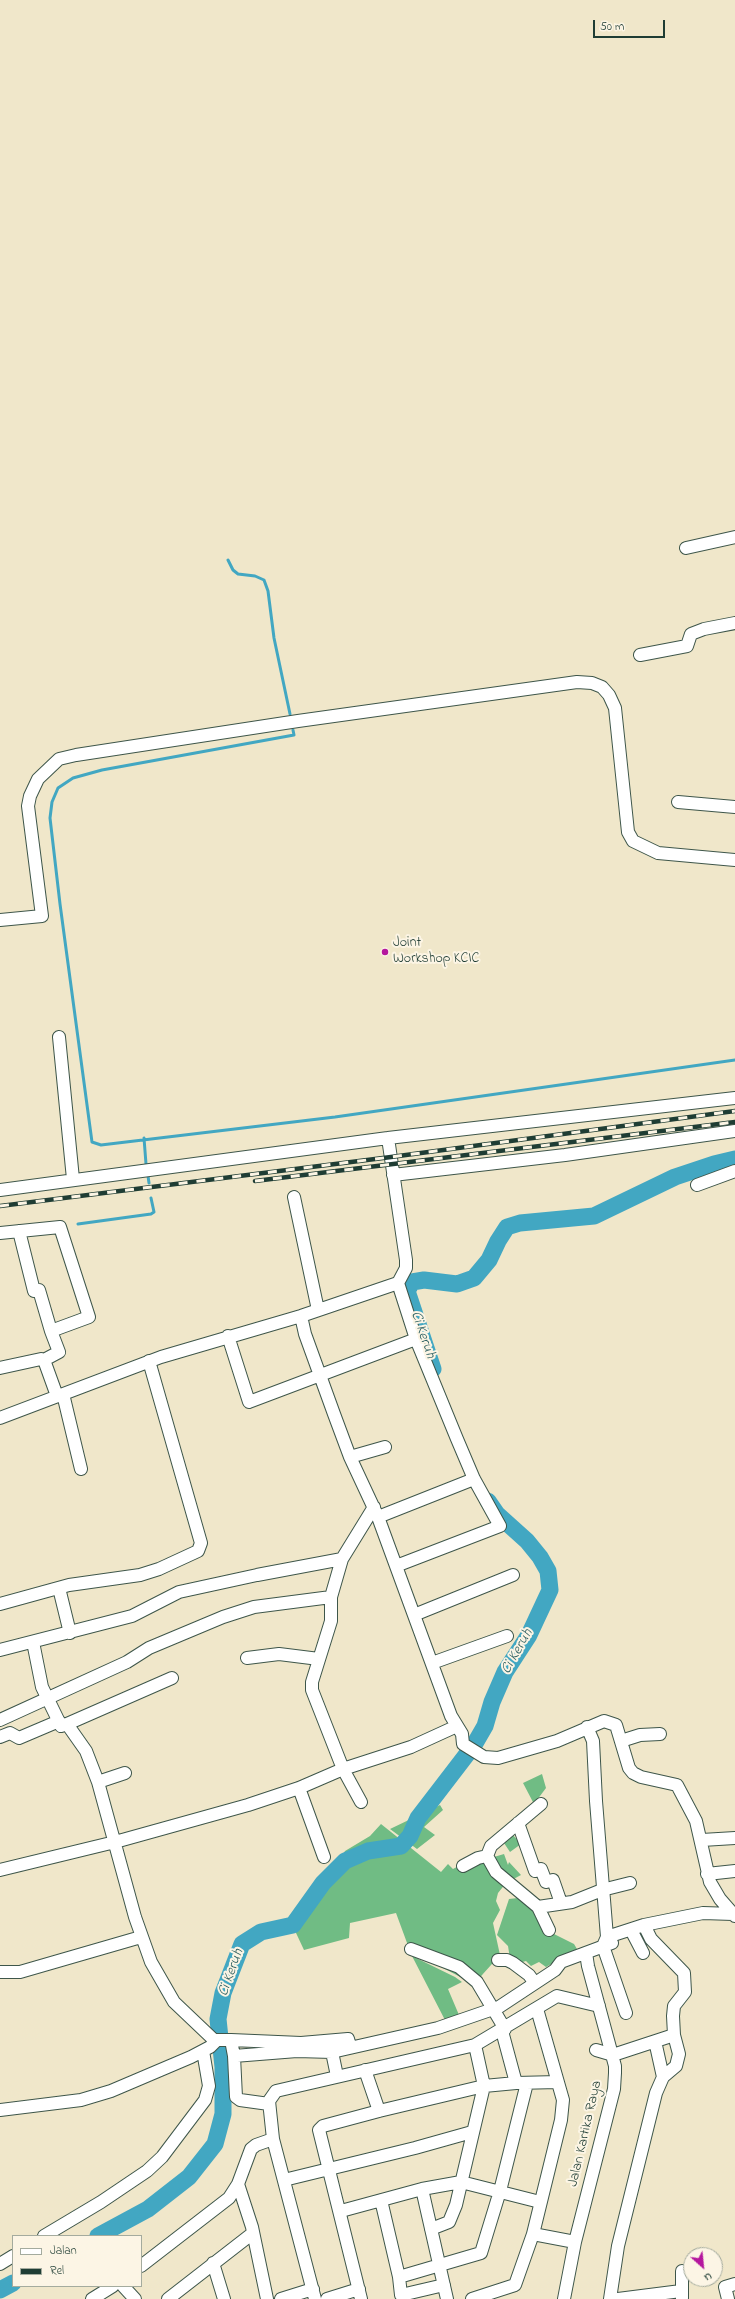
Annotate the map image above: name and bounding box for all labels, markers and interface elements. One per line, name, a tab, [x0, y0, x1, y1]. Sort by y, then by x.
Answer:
scale bar	[595, 12, 667, 38]
text: 50 m	[600, 18, 624, 36]
place label: Joint Workshop KCIC	[393, 936, 479, 968]
marker: Joint Workshop KCIC	[380, 947, 390, 957]
water label: Ci Keruh	[406, 1309, 438, 1361]
water label: Ci Keruh	[498, 1626, 538, 1678]
water label: Ci Keruh	[215, 1947, 249, 1999]
street label: Jalan Kartika Raya	[566, 2079, 606, 2189]
legend	[12, 2235, 142, 2287]
text: Jalan	[50, 2242, 77, 2260]
north arrow	[683, 2247, 723, 2287]
text: Rel	[50, 2262, 64, 2280]
text: U	[701, 2268, 715, 2286]

